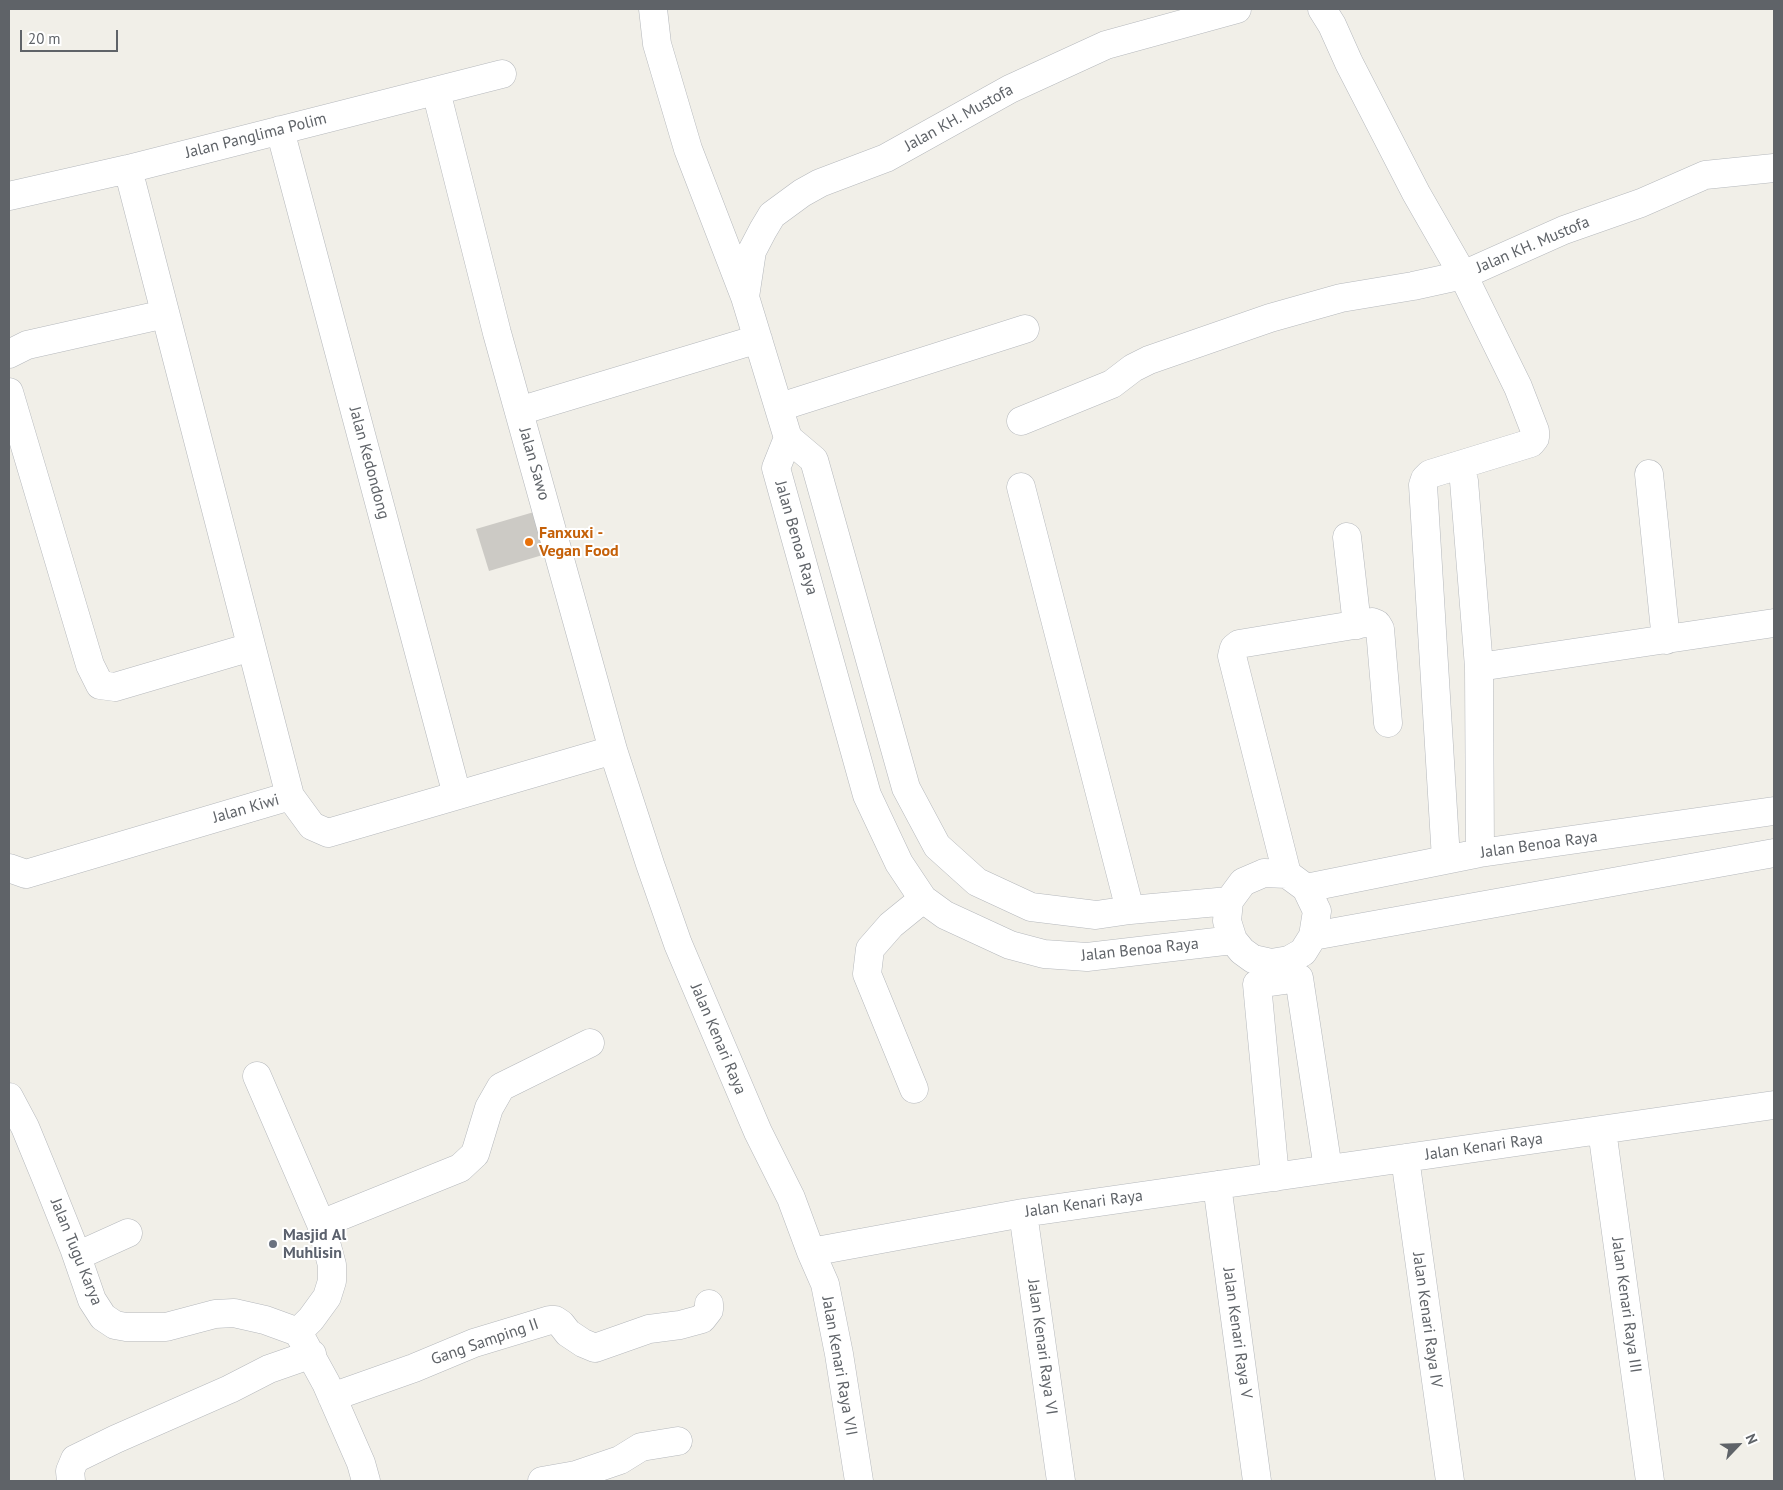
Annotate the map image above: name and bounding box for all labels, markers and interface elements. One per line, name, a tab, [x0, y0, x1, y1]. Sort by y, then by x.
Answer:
scale bar	[22, 20, 120, 52]
text: 20 m	[28, 29, 61, 48]
street label: Jalan KH. Mustofa	[901, 80, 1017, 156]
street label: Jalan Panglima Polim	[183, 109, 329, 163]
street label: Jalan KH. Mustofa	[1474, 213, 1592, 277]
street label: Jalan Kedondong	[345, 405, 393, 521]
street label: Jalan Sawo	[514, 425, 554, 503]
street label: Jalan Benoa Raya	[771, 479, 821, 597]
place label: Fanxuxi - Vegan Food	[539, 523, 619, 561]
marker: Fanxuxi - Vegan Food	[523, 536, 535, 548]
street label: Jalan Kiwi	[211, 790, 281, 828]
street label: Jalan Benoa Raya	[1479, 827, 1599, 863]
street label: Jalan Benoa Raya	[1080, 934, 1200, 966]
street label: Jalan Kenari Raya	[686, 981, 750, 1097]
street label: Jalan Kenari Raya	[1424, 1129, 1544, 1165]
street label: Jalan Kenari Raya	[1024, 1186, 1144, 1222]
street label: Jalan Tugu Karya	[46, 1196, 106, 1308]
place label: Masjid Al Muhlisin	[283, 1225, 346, 1263]
street label: Jalan Kenari Raya III	[1607, 1236, 1645, 1374]
marker: Masjid Al Muhlisin	[267, 1238, 279, 1250]
street label: Jalan Kenari Raya IV	[1408, 1251, 1446, 1389]
street label: Jalan Kenari Raya V	[1218, 1266, 1256, 1400]
street label: Jalan Kenari Raya VI	[1023, 1278, 1061, 1416]
street label: Jalan Kenari Raya VII	[817, 1295, 861, 1437]
street label: Gang Samping II	[429, 1315, 541, 1369]
north arrow	[1713, 1420, 1763, 1470]
text: N	[1742, 1431, 1762, 1447]

